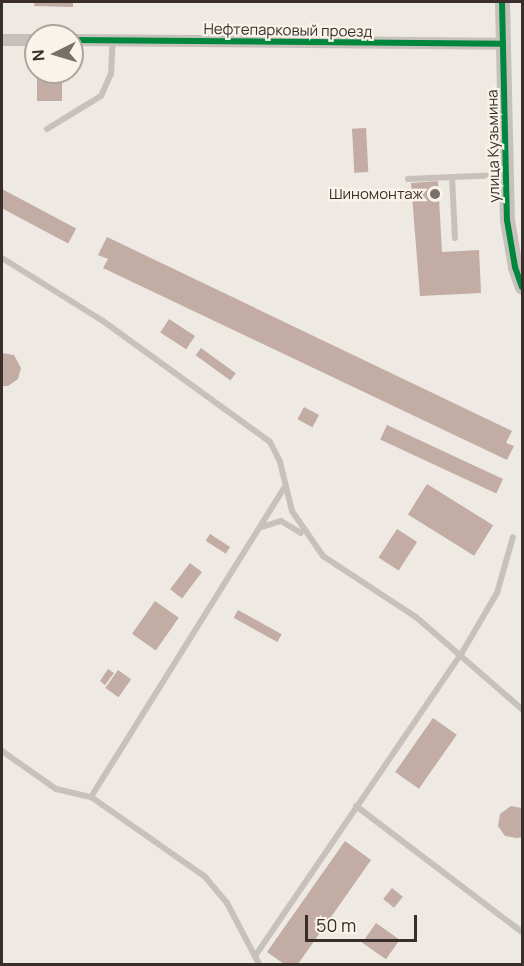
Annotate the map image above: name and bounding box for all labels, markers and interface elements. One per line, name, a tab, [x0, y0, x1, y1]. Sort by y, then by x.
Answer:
street label: Нефтепарковый проезд	[203, 20, 373, 40]
north arrow	[24, 24, 84, 84]
text: N	[27, 49, 50, 62]
street label: улица Кузьмина	[483, 89, 503, 203]
place label: Шиномонтаж	[329, 185, 423, 203]
marker: Шиномонтаж	[428, 187, 442, 201]
scale bar	[308, 903, 420, 941]
text: 50 m	[316, 913, 356, 937]

